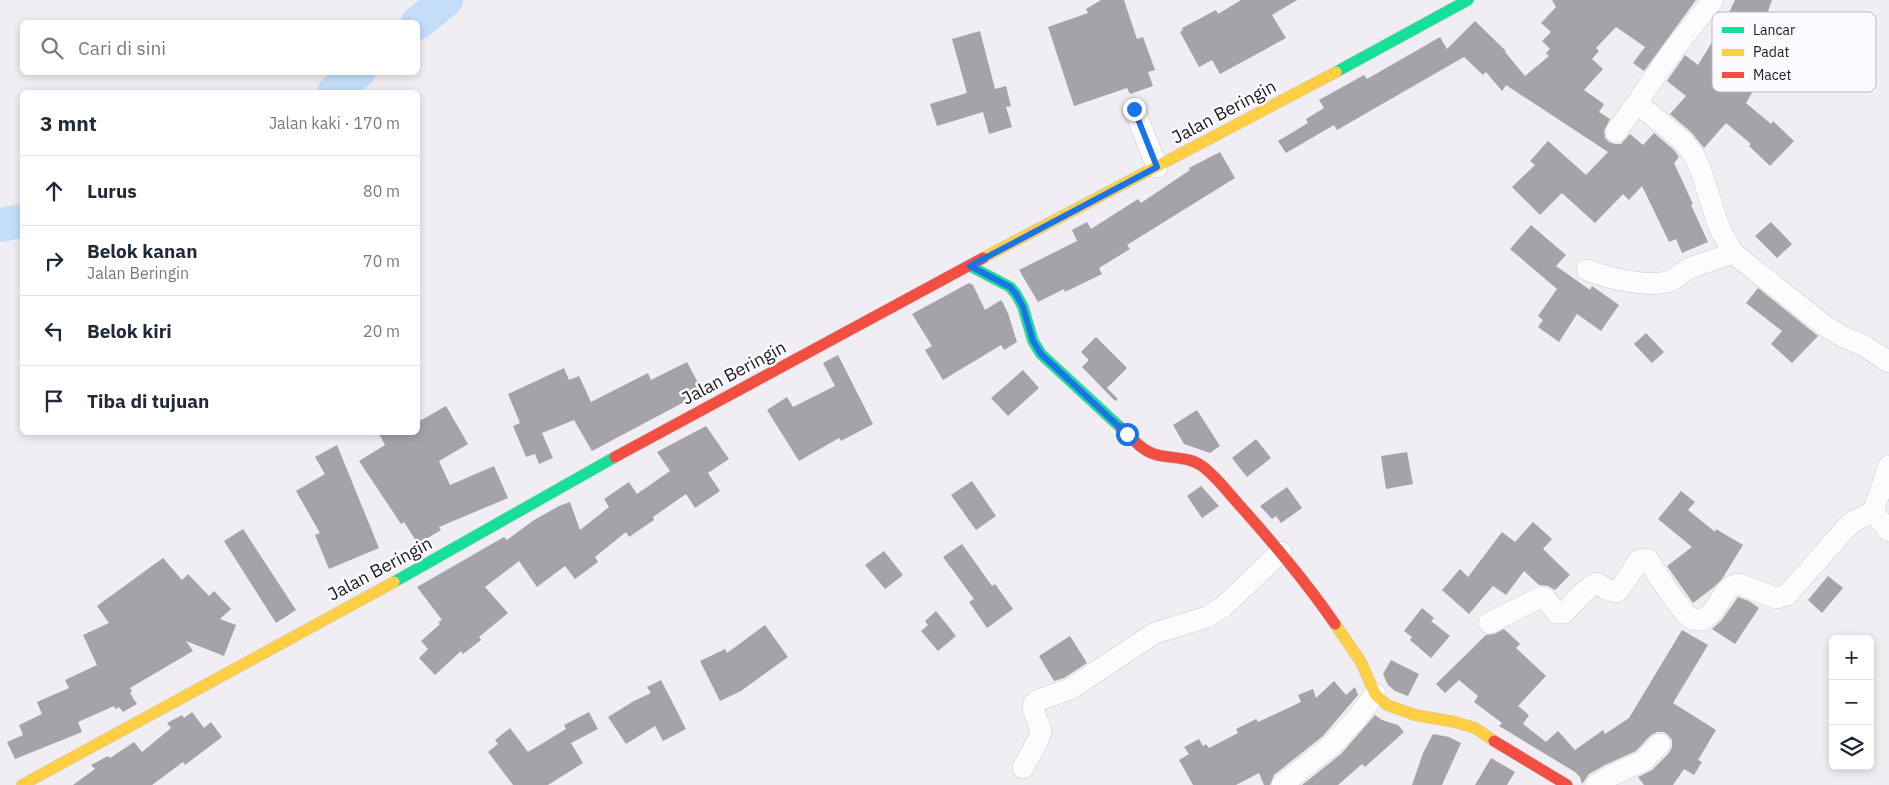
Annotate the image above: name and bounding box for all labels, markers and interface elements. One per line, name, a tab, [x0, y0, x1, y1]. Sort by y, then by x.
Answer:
legend	[1712, 12, 1876, 92]
search box	[20, 20, 420, 75]
text: Lancar	[1753, 21, 1795, 39]
icon: search	[38, 34, 66, 62]
text: Cari di sini	[78, 36, 166, 60]
text: Padat	[1753, 43, 1789, 61]
text: Macet	[1753, 66, 1791, 84]
street label: Jalan Beringin	[1168, 74, 1280, 149]
route end	[1123, 98, 1146, 121]
text: 3 mnt	[40, 109, 97, 137]
text: Jalan kaki · 170 m	[269, 113, 400, 133]
icon: ahead	[40, 177, 68, 205]
text: Lurus	[87, 179, 137, 203]
text: 80 m	[363, 181, 400, 201]
text: Belok kanan	[87, 239, 198, 263]
icon: right	[40, 247, 68, 275]
text: 70 m	[363, 251, 400, 271]
text: Jalan Beringin	[87, 263, 189, 283]
icon: left	[40, 317, 68, 345]
text: Belok kiri	[87, 319, 172, 343]
text: 20 m	[363, 321, 400, 341]
street label: Jalan Beringin	[678, 335, 790, 410]
icon: arrive	[40, 387, 68, 415]
text: Tiba di tujuan	[87, 389, 209, 413]
route start	[1116, 423, 1139, 446]
street label: Jalan Beringin	[324, 531, 436, 606]
map controls	[1829, 635, 1874, 770]
button: +	[1829, 635, 1874, 680]
button: −	[1829, 680, 1874, 725]
button: layers	[1829, 725, 1874, 770]

